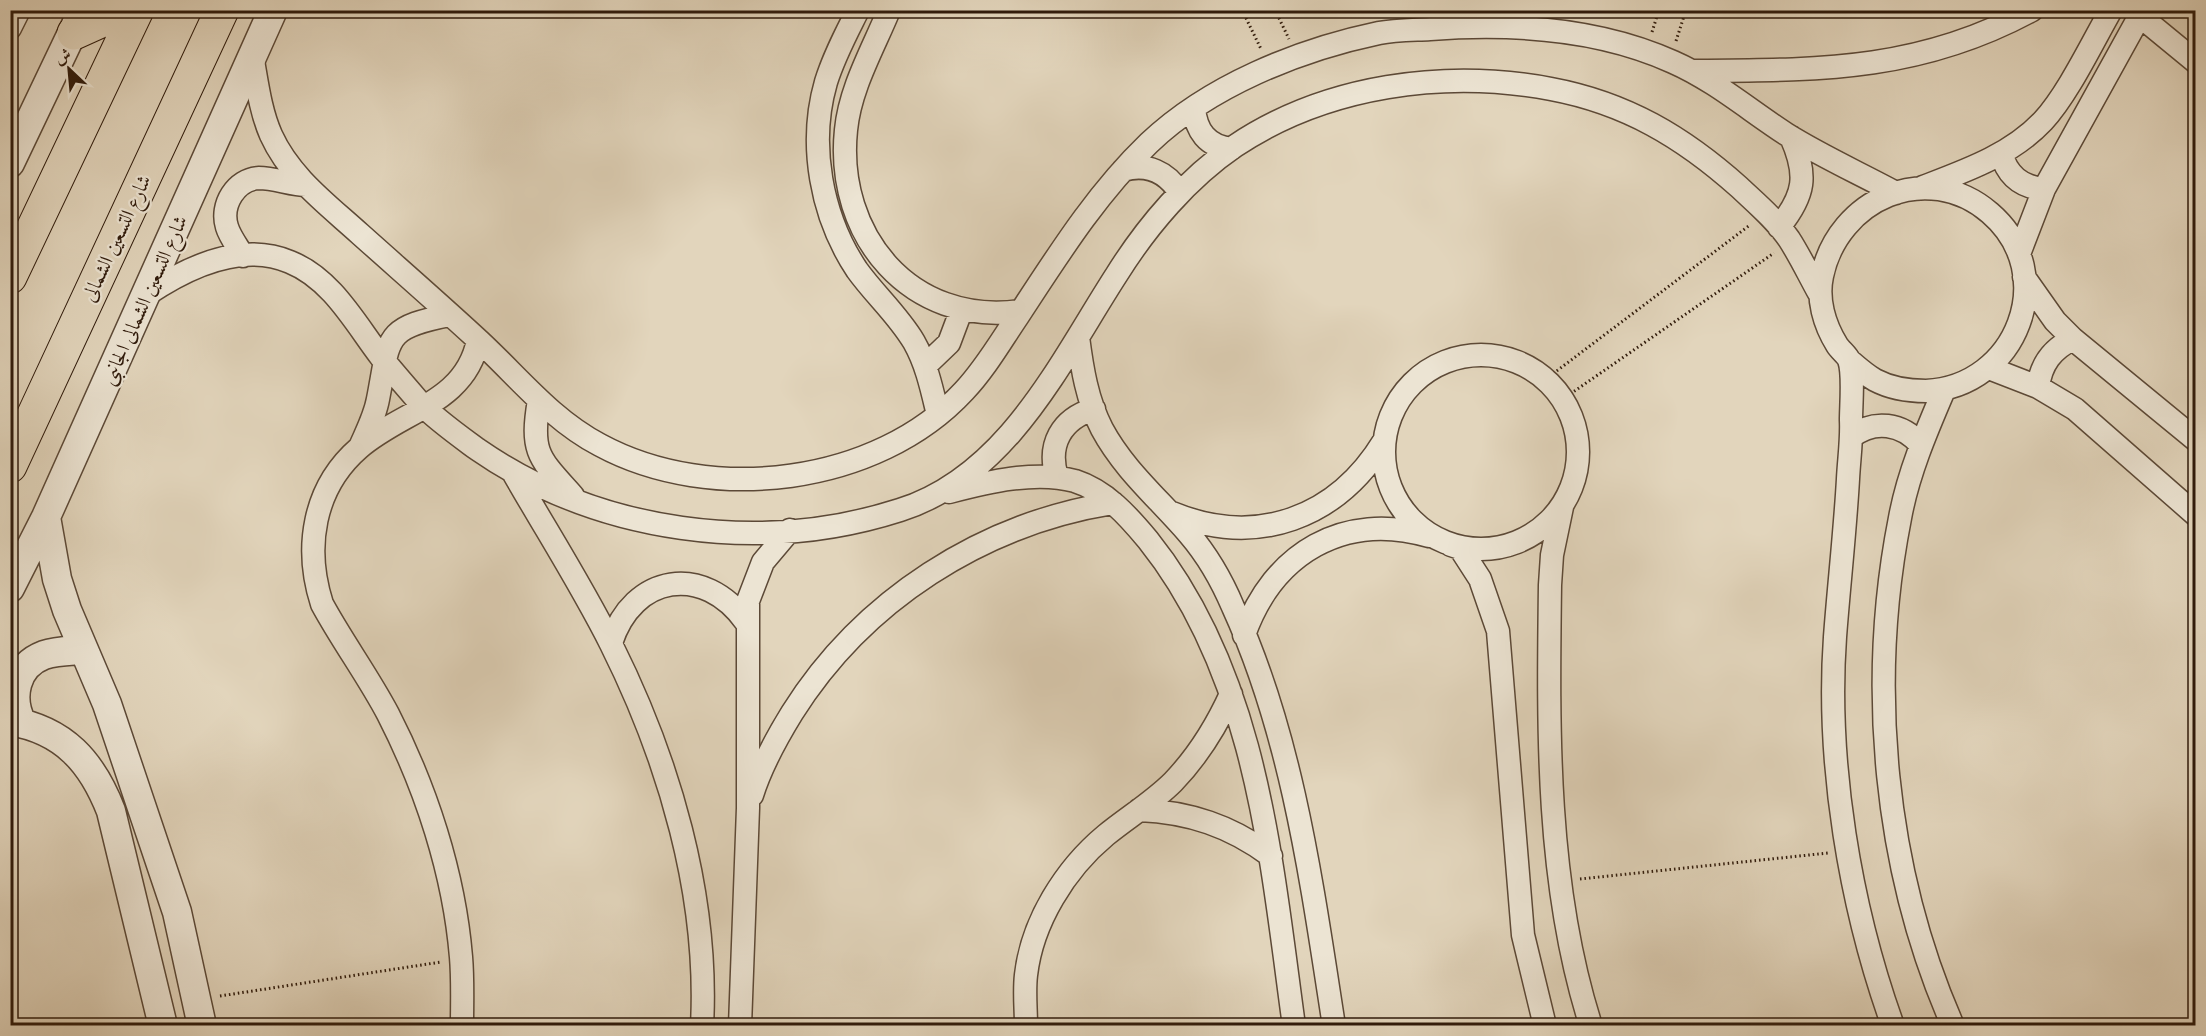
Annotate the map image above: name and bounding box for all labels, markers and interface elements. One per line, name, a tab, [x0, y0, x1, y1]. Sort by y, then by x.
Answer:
north arrow	[39, 39, 99, 99]
text: ش	[51, 44, 74, 68]
street label: شارع التسعين الشمالى	[77, 171, 161, 308]
street label: شارع التسعين الشمالى الجانبى	[97, 212, 198, 391]

